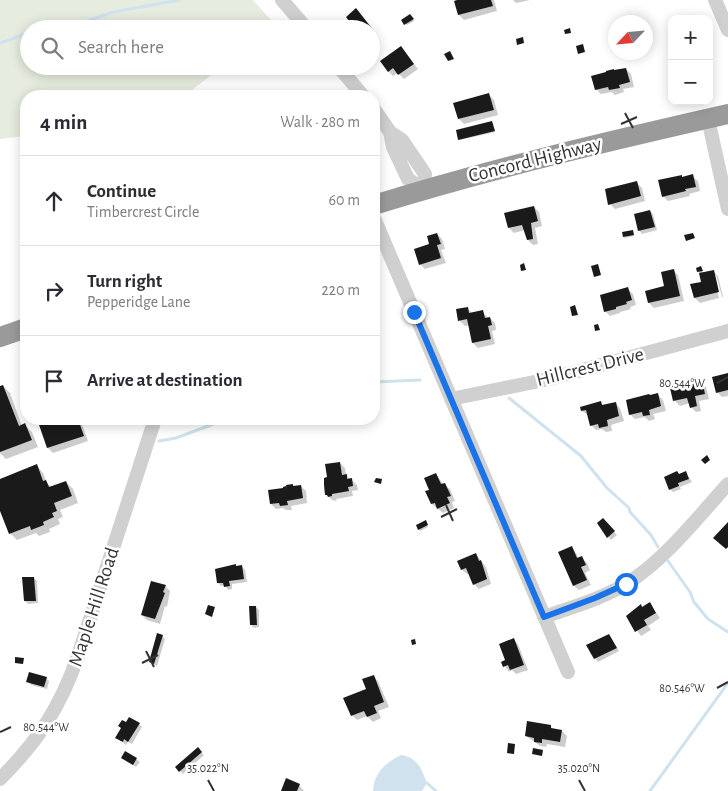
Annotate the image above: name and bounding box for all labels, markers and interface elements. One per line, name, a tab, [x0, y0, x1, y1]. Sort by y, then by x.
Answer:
north arrow	[608, 15, 653, 60]
map controls	[668, 15, 713, 105]
button: +	[668, 15, 713, 60]
search box	[20, 20, 380, 75]
icon: search	[38, 34, 66, 62]
text: Search here	[78, 38, 164, 57]
button: −	[668, 60, 713, 105]
text: 4 min	[40, 112, 87, 133]
text: Walk · 280 m	[280, 114, 360, 130]
street label: Concord Highway	[466, 134, 604, 186]
text: Continue	[87, 182, 156, 201]
icon: ahead	[40, 187, 68, 215]
text: 60 m	[329, 192, 360, 208]
text: Timbercrest Circle	[87, 204, 199, 220]
text: Turn right	[87, 272, 162, 291]
icon: right	[40, 277, 68, 305]
text: 220 m	[322, 282, 360, 298]
text: Pepperidge Lane	[87, 294, 190, 310]
route end	[403, 301, 426, 324]
street label: Hillcrest Drive	[534, 344, 646, 390]
icon: arrive	[40, 367, 68, 395]
text: Arrive at destination	[87, 371, 243, 390]
text: 80.544°W	[659, 377, 705, 389]
street label: Maple Hill Road	[65, 545, 123, 669]
route start	[615, 573, 638, 596]
text: 80.546°W	[659, 682, 705, 694]
text: 80.544°W	[23, 721, 69, 733]
text: 35.022°N	[187, 762, 229, 774]
text: 35.020°N	[558, 762, 600, 774]

